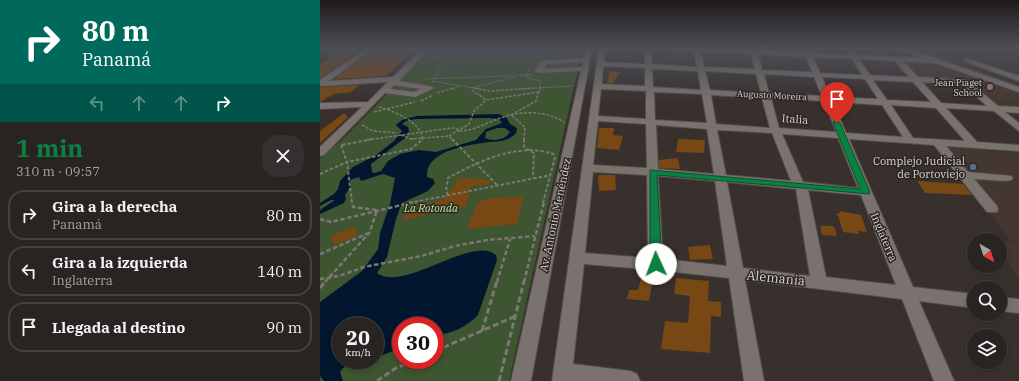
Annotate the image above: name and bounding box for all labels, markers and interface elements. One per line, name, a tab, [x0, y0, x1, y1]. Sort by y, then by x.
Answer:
text: 80 m	[82, 12, 149, 49]
icon: right	[16, 16, 68, 68]
text: Panamá	[82, 48, 151, 71]
place label: Jean Piaget School	[934, 77, 982, 98]
pin	[820, 82, 854, 123]
marker: Jean Piaget School	[985, 82, 995, 92]
street label: Augusto Moreira	[737, 88, 807, 102]
icon: arrive	[826, 88, 848, 110]
icon: left	[86, 92, 108, 114]
icon: ahead	[128, 92, 150, 114]
icon: ahead	[170, 92, 192, 114]
icon: right	[212, 92, 234, 114]
street label: Italia	[781, 111, 809, 127]
text: 1 min	[16, 132, 83, 164]
button: close	[262, 135, 304, 177]
place label: Complejo Judicial de Portoviejo	[873, 154, 965, 181]
street label: Av. Antonio Menéndez	[536, 157, 574, 273]
marker: Complejo Judicial de Portoviejo	[968, 162, 978, 172]
text: 310 m · 09:57	[16, 163, 100, 180]
text: Gira a la derecha	[52, 197, 177, 216]
park label: La Rotonda	[403, 201, 458, 215]
icon: right	[18, 204, 40, 226]
text: 80 m	[266, 206, 302, 225]
street label: Inglaterra	[867, 211, 901, 263]
text: Panamá	[52, 216, 102, 233]
north arrow	[967, 233, 1007, 273]
map controls	[967, 233, 1007, 369]
position arrow	[635, 243, 677, 285]
text: Gira a la izquierda	[52, 253, 188, 272]
icon: left	[18, 260, 40, 282]
text: 140 m	[257, 262, 302, 281]
street label: Alemania	[746, 266, 806, 290]
text: Inglaterra	[52, 272, 113, 289]
button: search	[967, 281, 1007, 321]
icon: arrive	[18, 316, 40, 338]
speed limit sign: 30	[392, 317, 444, 369]
text: Llegada al destino	[52, 318, 185, 337]
text: 90 m	[266, 318, 302, 337]
text: 20	[346, 324, 370, 351]
button: layers	[967, 329, 1007, 369]
text: km/h	[345, 346, 371, 359]

